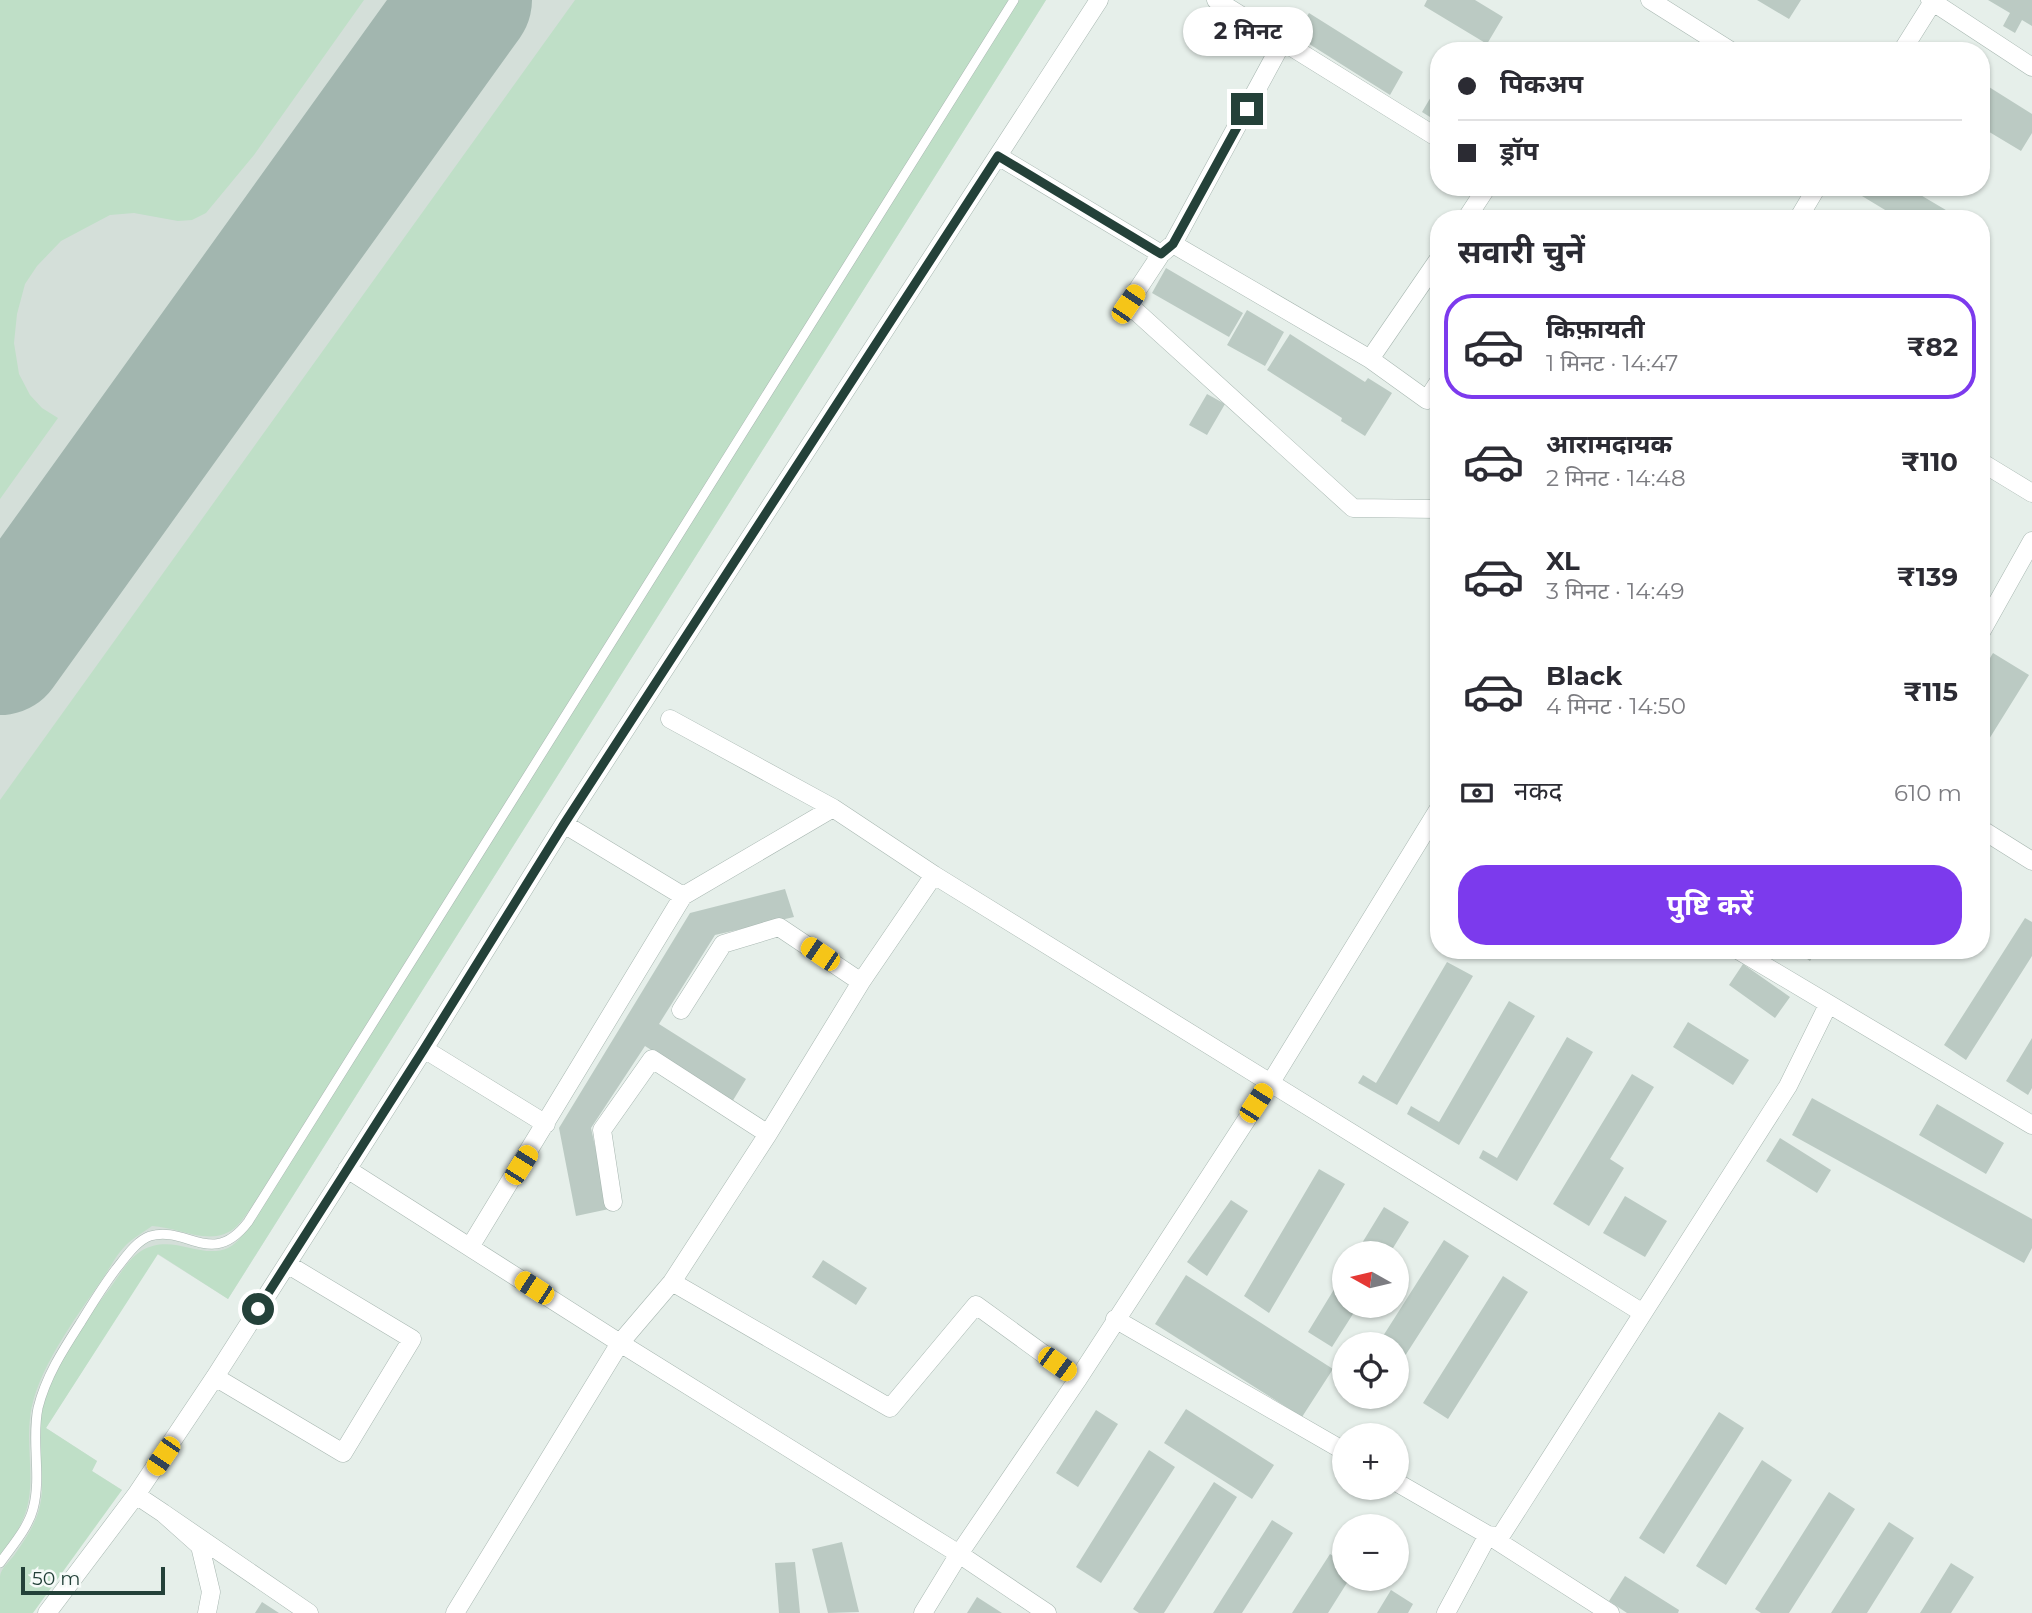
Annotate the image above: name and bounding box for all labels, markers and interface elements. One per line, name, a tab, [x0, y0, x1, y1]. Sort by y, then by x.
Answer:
callout: 2 मिनट	[1182, 7, 1312, 56]
text: 2 मिनट	[1214, 17, 1282, 45]
text: पिकअप	[1500, 68, 1583, 100]
route end	[1231, 93, 1263, 125]
text: ड्रॉप	[1500, 135, 1538, 167]
text: सवारी चुनें	[1458, 232, 1585, 271]
car	[1108, 281, 1149, 327]
text: किफ़ायती	[1546, 313, 1645, 345]
icon: car	[1462, 315, 1525, 378]
text: ₹82	[1907, 331, 1958, 363]
text: 1 मिनट · 14:47	[1546, 349, 1678, 377]
text: आरामदायक	[1546, 428, 1672, 460]
icon: car	[1462, 430, 1525, 493]
text: ₹110	[1901, 446, 1958, 478]
text: 2 मिनट · 14:48	[1546, 464, 1686, 492]
icon: car	[1462, 545, 1525, 608]
text: XL	[1546, 545, 1580, 577]
text: ₹139	[1897, 561, 1958, 593]
text: 3 मिनट · 14:49	[1546, 577, 1684, 605]
icon: car	[1462, 660, 1525, 723]
text: Black	[1546, 660, 1622, 692]
text: ₹115	[1903, 676, 1958, 708]
text: 4 मिनट · 14:50	[1546, 692, 1686, 720]
icon: cash	[1458, 774, 1496, 812]
text: नकद	[1514, 775, 1562, 807]
text: 610 m	[1894, 779, 1962, 807]
button: पुष्टि करें	[1458, 865, 1962, 945]
car	[797, 934, 844, 974]
car	[1236, 1080, 1277, 1126]
car	[501, 1142, 542, 1188]
north arrow	[1332, 1241, 1409, 1318]
map controls	[1332, 1241, 1409, 1591]
car	[511, 1268, 558, 1308]
route start	[242, 1293, 274, 1325]
button: locate	[1332, 1332, 1409, 1409]
car	[1034, 1343, 1081, 1385]
button: +	[1332, 1423, 1409, 1500]
car	[143, 1433, 184, 1479]
button: −	[1332, 1514, 1409, 1591]
scale bar	[21, 1564, 164, 1596]
text: 50 m	[32, 1567, 80, 1590]

